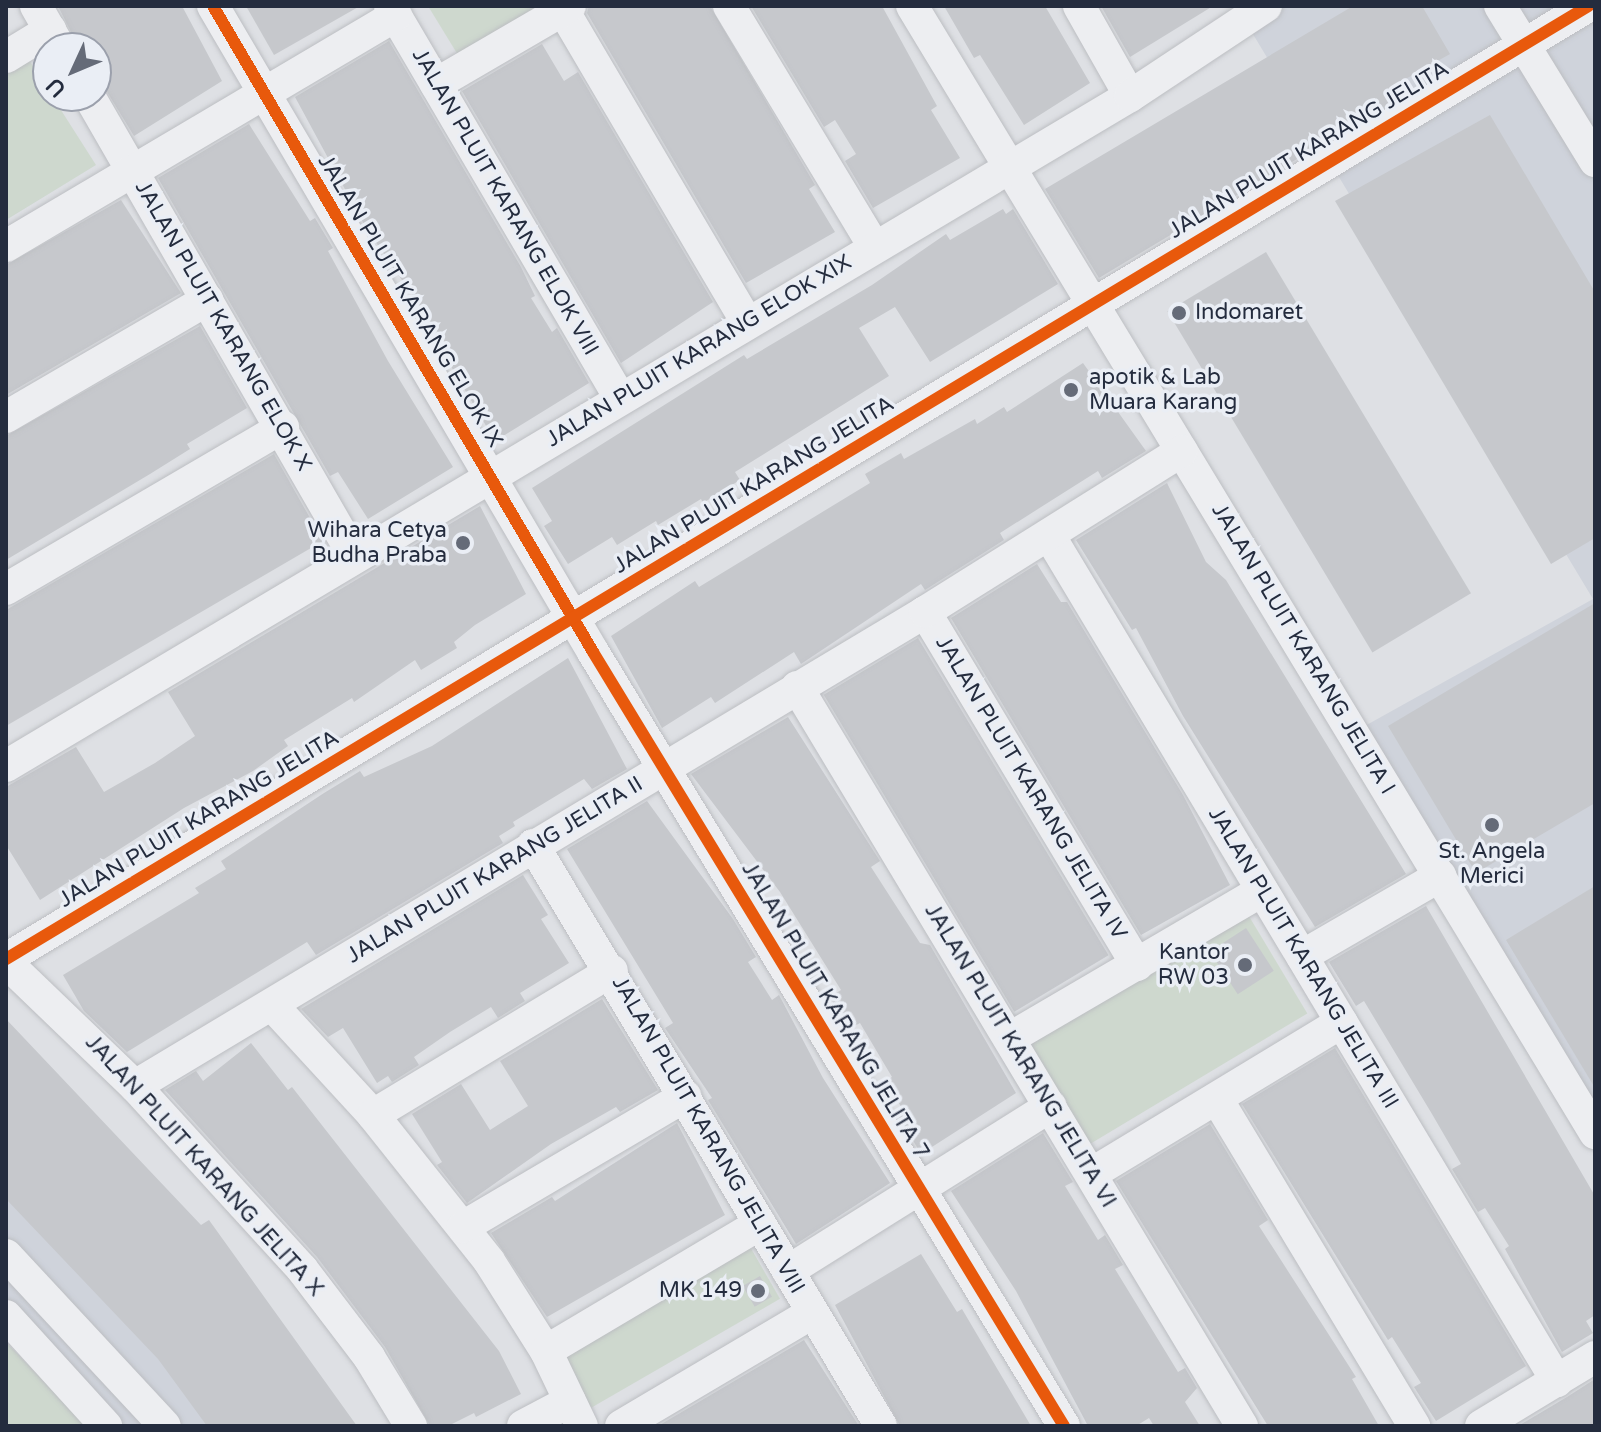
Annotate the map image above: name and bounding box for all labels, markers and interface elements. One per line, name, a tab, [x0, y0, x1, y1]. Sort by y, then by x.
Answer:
north arrow	[32, 32, 112, 112]
street label: JALAN PLUIT KARANG ELOK VIII	[406, 44, 604, 360]
street label: JALAN PLUIT KARANG JELITA	[1164, 56, 1454, 244]
text: U	[41, 72, 71, 102]
street label: JALAN PLUIT KARANG ELOK IX	[312, 150, 508, 452]
street label: JALAN PLUIT KARANG ELOK X	[129, 176, 317, 476]
street label: JALAN PLUIT KARANG ELOK XIX	[542, 249, 856, 453]
place label: Indomaret	[1195, 300, 1303, 326]
marker: Indomaret	[1170, 304, 1188, 322]
place label: apotik & Lab Muara Karang	[1089, 364, 1237, 416]
marker: apotik & Lab Muara Karang	[1060, 379, 1082, 401]
street label: JALAN PLUIT KARANG JELITA	[609, 391, 899, 579]
street label: JALAN PLUIT KARANG JELITA I	[1206, 499, 1400, 799]
place label: Wihara Cetya Budha Praba	[307, 517, 447, 568]
marker: Wihara Cetya Budha Praba	[454, 534, 472, 552]
street label: JALAN PLUIT KARANG JELITA IV	[930, 631, 1132, 945]
street label: JALAN PLUIT KARANG JELITA	[54, 725, 344, 913]
street label: JALAN PLUIT KARANG JELITA II	[342, 771, 648, 969]
street label: JALAN PLUIT KARANG JELITA III	[1202, 803, 1404, 1113]
marker: St. Angela Merici	[1483, 816, 1501, 834]
place label: St. Angela Merici	[1439, 838, 1545, 890]
street label: JALAN PLUIT KARANG JELITA 7	[736, 858, 934, 1164]
street label: JALAN PLUIT KARANG JELITA VI	[919, 899, 1121, 1213]
place label: Kantor RW 03	[1158, 939, 1229, 990]
marker: Kantor RW 03	[1236, 956, 1254, 974]
street label: JALAN PLUIT KARANG JELITA VIII	[606, 972, 810, 1298]
street label: JALAN PLUIT KARANG JELITA X	[80, 1030, 328, 1302]
place label: MK 149	[659, 1278, 742, 1304]
marker: MK 149	[749, 1282, 767, 1300]

